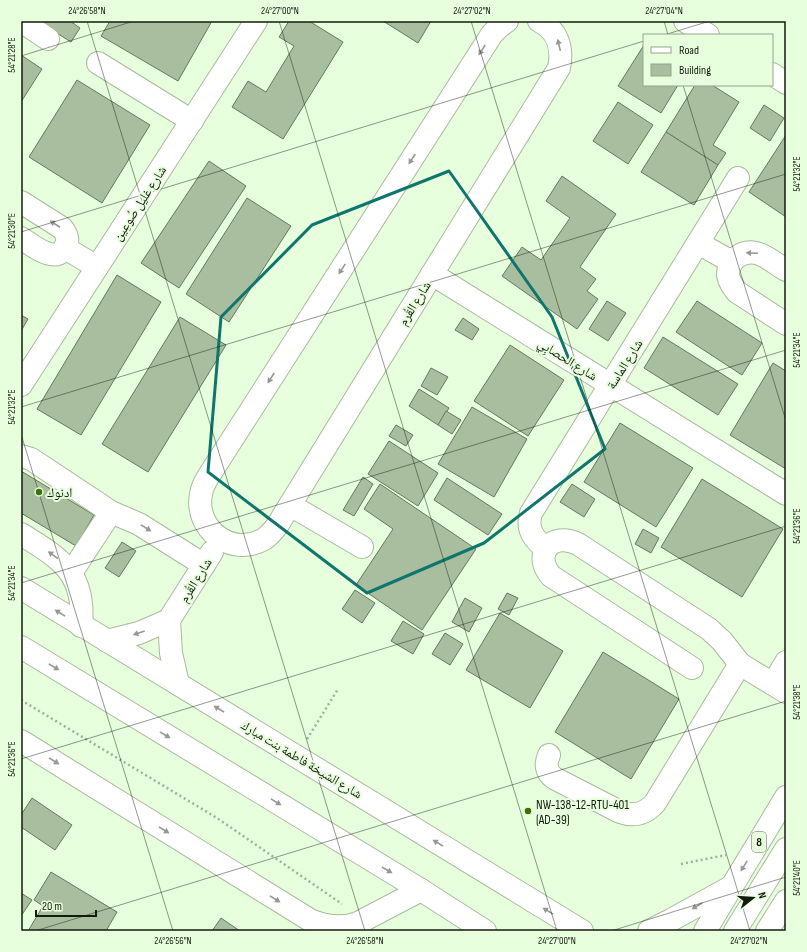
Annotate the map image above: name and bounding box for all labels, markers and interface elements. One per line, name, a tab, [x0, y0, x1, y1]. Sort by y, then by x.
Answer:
text: 24°26'58"N	[68, 5, 106, 17]
text: 24°27'00"N	[261, 5, 299, 17]
text: 24°27'02"N	[453, 5, 491, 17]
text: 24°27'04"N	[645, 5, 683, 17]
legend	[643, 34, 773, 86]
text: 54°21'28"E	[6, 37, 18, 73]
one-way arrow	[555, 39, 561, 52]
text: Road	[679, 43, 699, 58]
one-way arrow	[478, 45, 486, 55]
text: Building	[679, 63, 711, 78]
one-way arrow	[408, 153, 415, 165]
text: 54°21'32"E	[791, 156, 803, 192]
street label: شارع غليل صُوعِين	[110, 163, 171, 245]
text: 54°21'30"E	[6, 213, 18, 249]
one-way arrow	[50, 220, 60, 228]
one-way arrow	[746, 250, 758, 257]
one-way arrow	[338, 263, 345, 275]
street label: شارع القُرم	[395, 278, 436, 329]
text: 54°21'34"E	[791, 332, 803, 368]
street label: شارع الحصابِي	[534, 335, 600, 386]
street label: شارع الماسة	[603, 337, 647, 393]
one-way arrow	[268, 372, 275, 384]
text: 54°21'32"E	[6, 389, 18, 425]
place label: ادنوك	[47, 485, 72, 501]
marker: ادنوك	[34, 487, 44, 497]
text: 54°21'36"E	[791, 508, 803, 544]
one-way arrow	[141, 524, 151, 532]
one-way arrow	[47, 550, 58, 559]
street label: شارع القُرم	[176, 555, 217, 606]
text: 54°21'34"E	[6, 565, 18, 601]
one-way arrow	[54, 609, 66, 616]
one-way arrow	[132, 630, 144, 636]
one-way arrow	[48, 664, 60, 671]
text: 54°21'38"E	[791, 684, 803, 720]
one-way arrow	[214, 705, 224, 713]
street label: شارع الشيخة فاطمة بنت مبارك	[237, 717, 365, 803]
one-way arrow	[159, 731, 171, 738]
text: 54°21'36"E	[6, 741, 18, 777]
one-way arrow	[49, 757, 59, 765]
place label: NW-138-12-RTU-401 (AD-39)	[536, 797, 629, 828]
one-way arrow	[270, 799, 282, 806]
marker: NW-138-12-RTU-401 (AD-39)	[523, 806, 533, 816]
one-way arrow	[159, 826, 170, 834]
road number: 8	[752, 832, 766, 852]
one-way arrow	[432, 839, 444, 846]
one-way arrow	[740, 860, 747, 872]
text: 54°21'40"E	[791, 860, 803, 896]
one-way arrow	[382, 866, 392, 874]
north arrow	[733, 878, 773, 918]
text: N	[755, 891, 769, 900]
scale bar	[36, 892, 96, 918]
one-way arrow	[269, 895, 281, 902]
text: 20 m	[42, 899, 62, 914]
one-way arrow	[691, 902, 703, 909]
one-way arrow	[543, 907, 554, 914]
text: 24°26'56"N	[154, 935, 192, 947]
text: 24°26'58"N	[346, 935, 384, 947]
text: 24°27'00"N	[538, 935, 576, 947]
text: 24°27'02"N	[730, 935, 768, 947]

